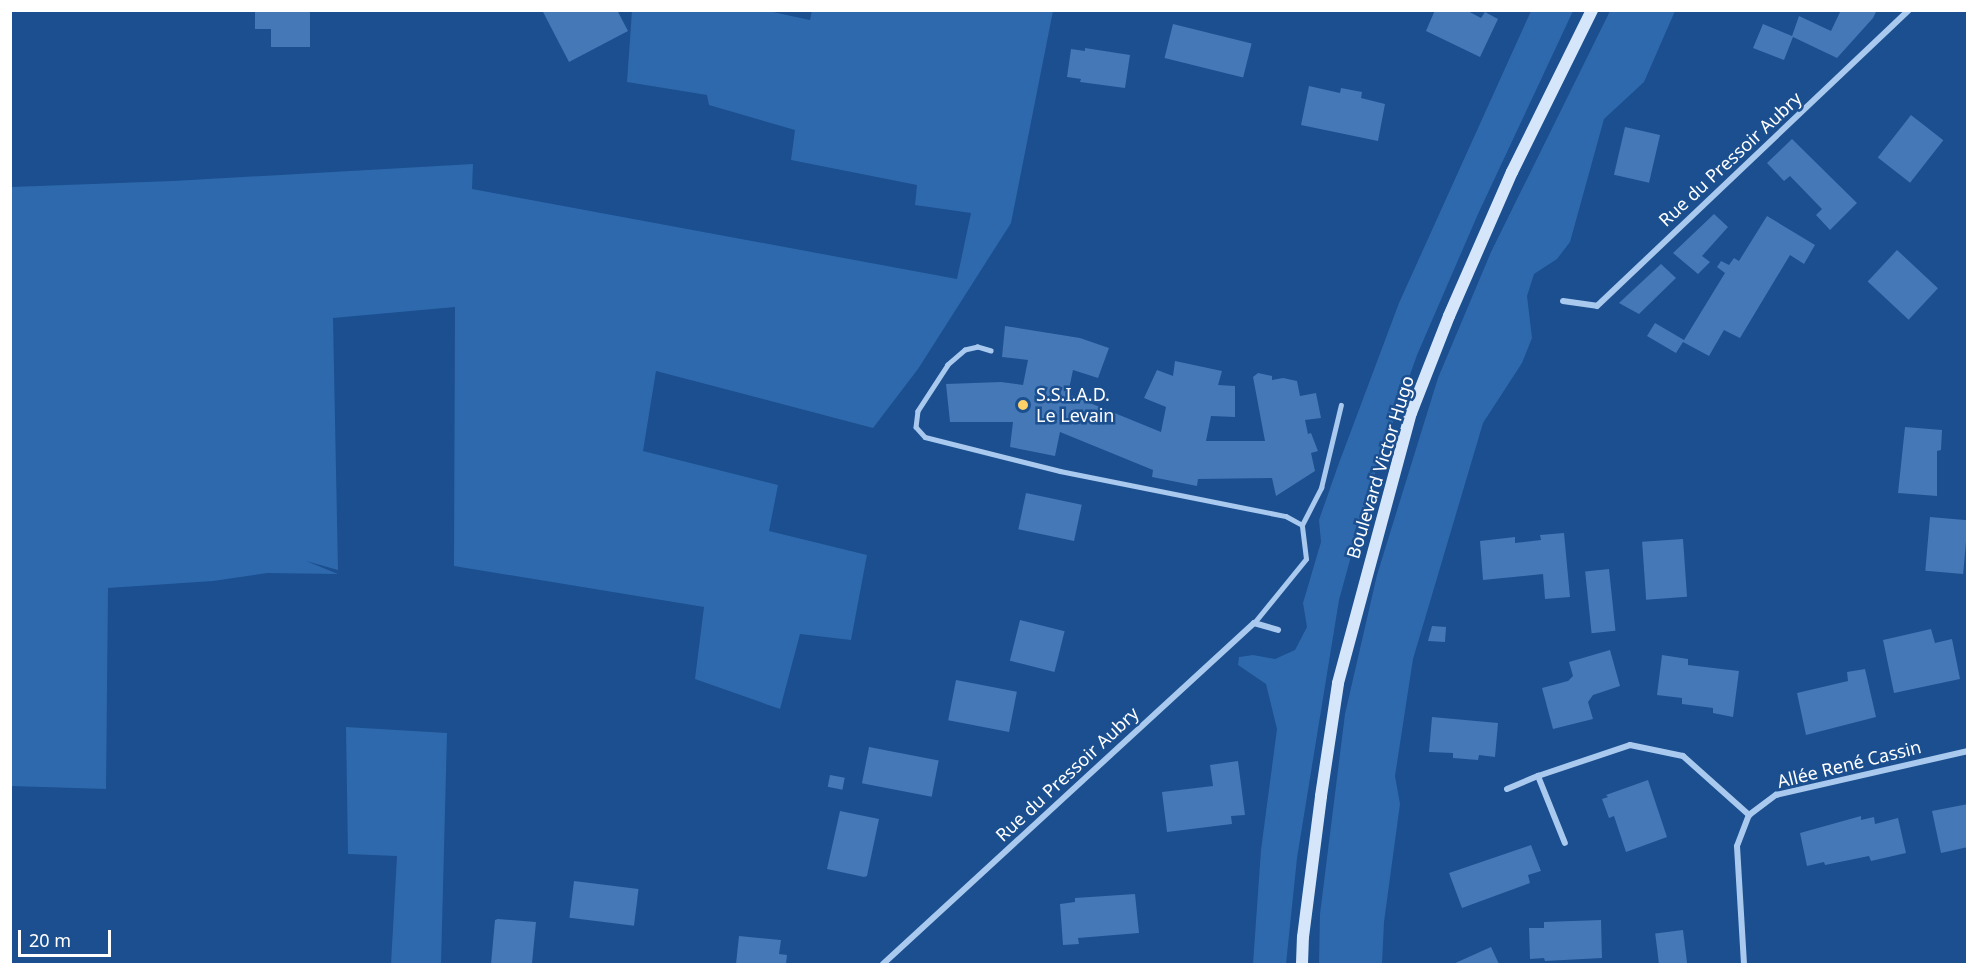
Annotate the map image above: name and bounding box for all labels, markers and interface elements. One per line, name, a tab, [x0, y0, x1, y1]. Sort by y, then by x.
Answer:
street label: Rue du Pressoir Aubry	[1654, 87, 1806, 231]
street label: Boulevard Victor Hugo	[1342, 373, 1418, 561]
place label: S.S.I.A.D. Le Levain	[1036, 384, 1114, 426]
marker: S.S.I.A.D. Le Levain	[1014, 396, 1032, 414]
street label: Rue du Pressoir Aubry	[991, 702, 1143, 846]
street label: Allée René Cassin	[1775, 736, 1923, 792]
scale bar	[21, 918, 114, 956]
text: 20 m	[29, 928, 71, 952]

